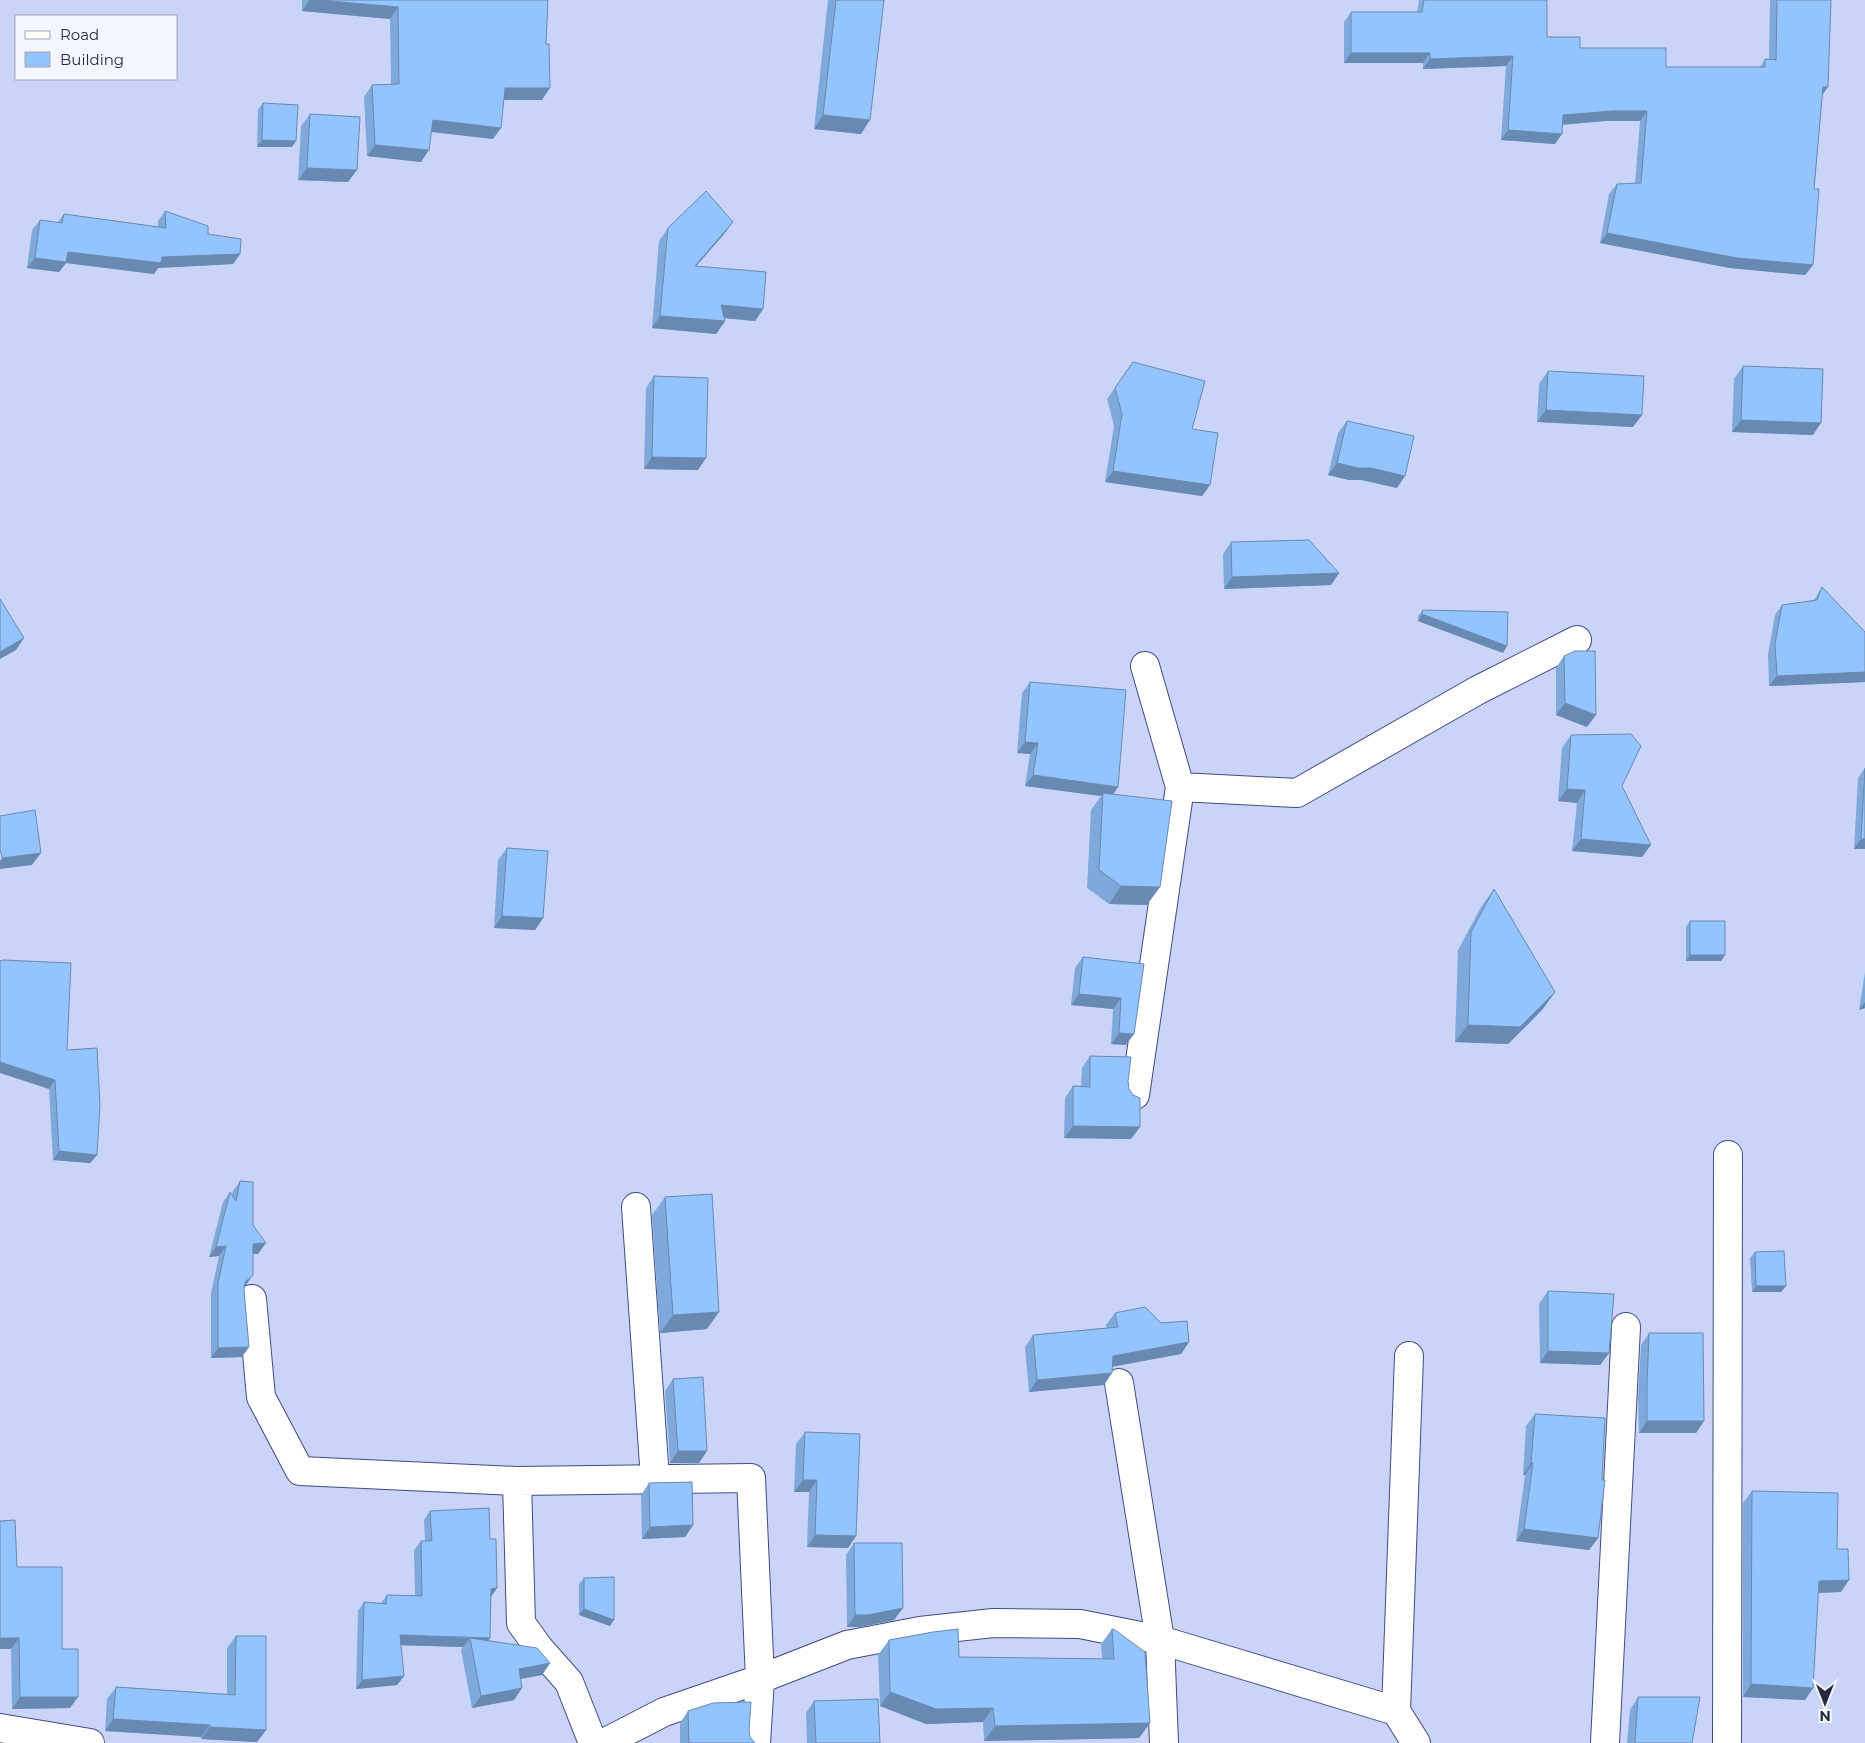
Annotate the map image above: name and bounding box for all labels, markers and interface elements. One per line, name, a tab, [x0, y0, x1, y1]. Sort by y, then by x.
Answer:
legend	[15, 15, 178, 80]
text: Road	[60, 25, 99, 44]
text: Building	[60, 50, 124, 69]
north arrow	[1800, 1678, 1850, 1728]
text: N	[1819, 1707, 1831, 1725]

